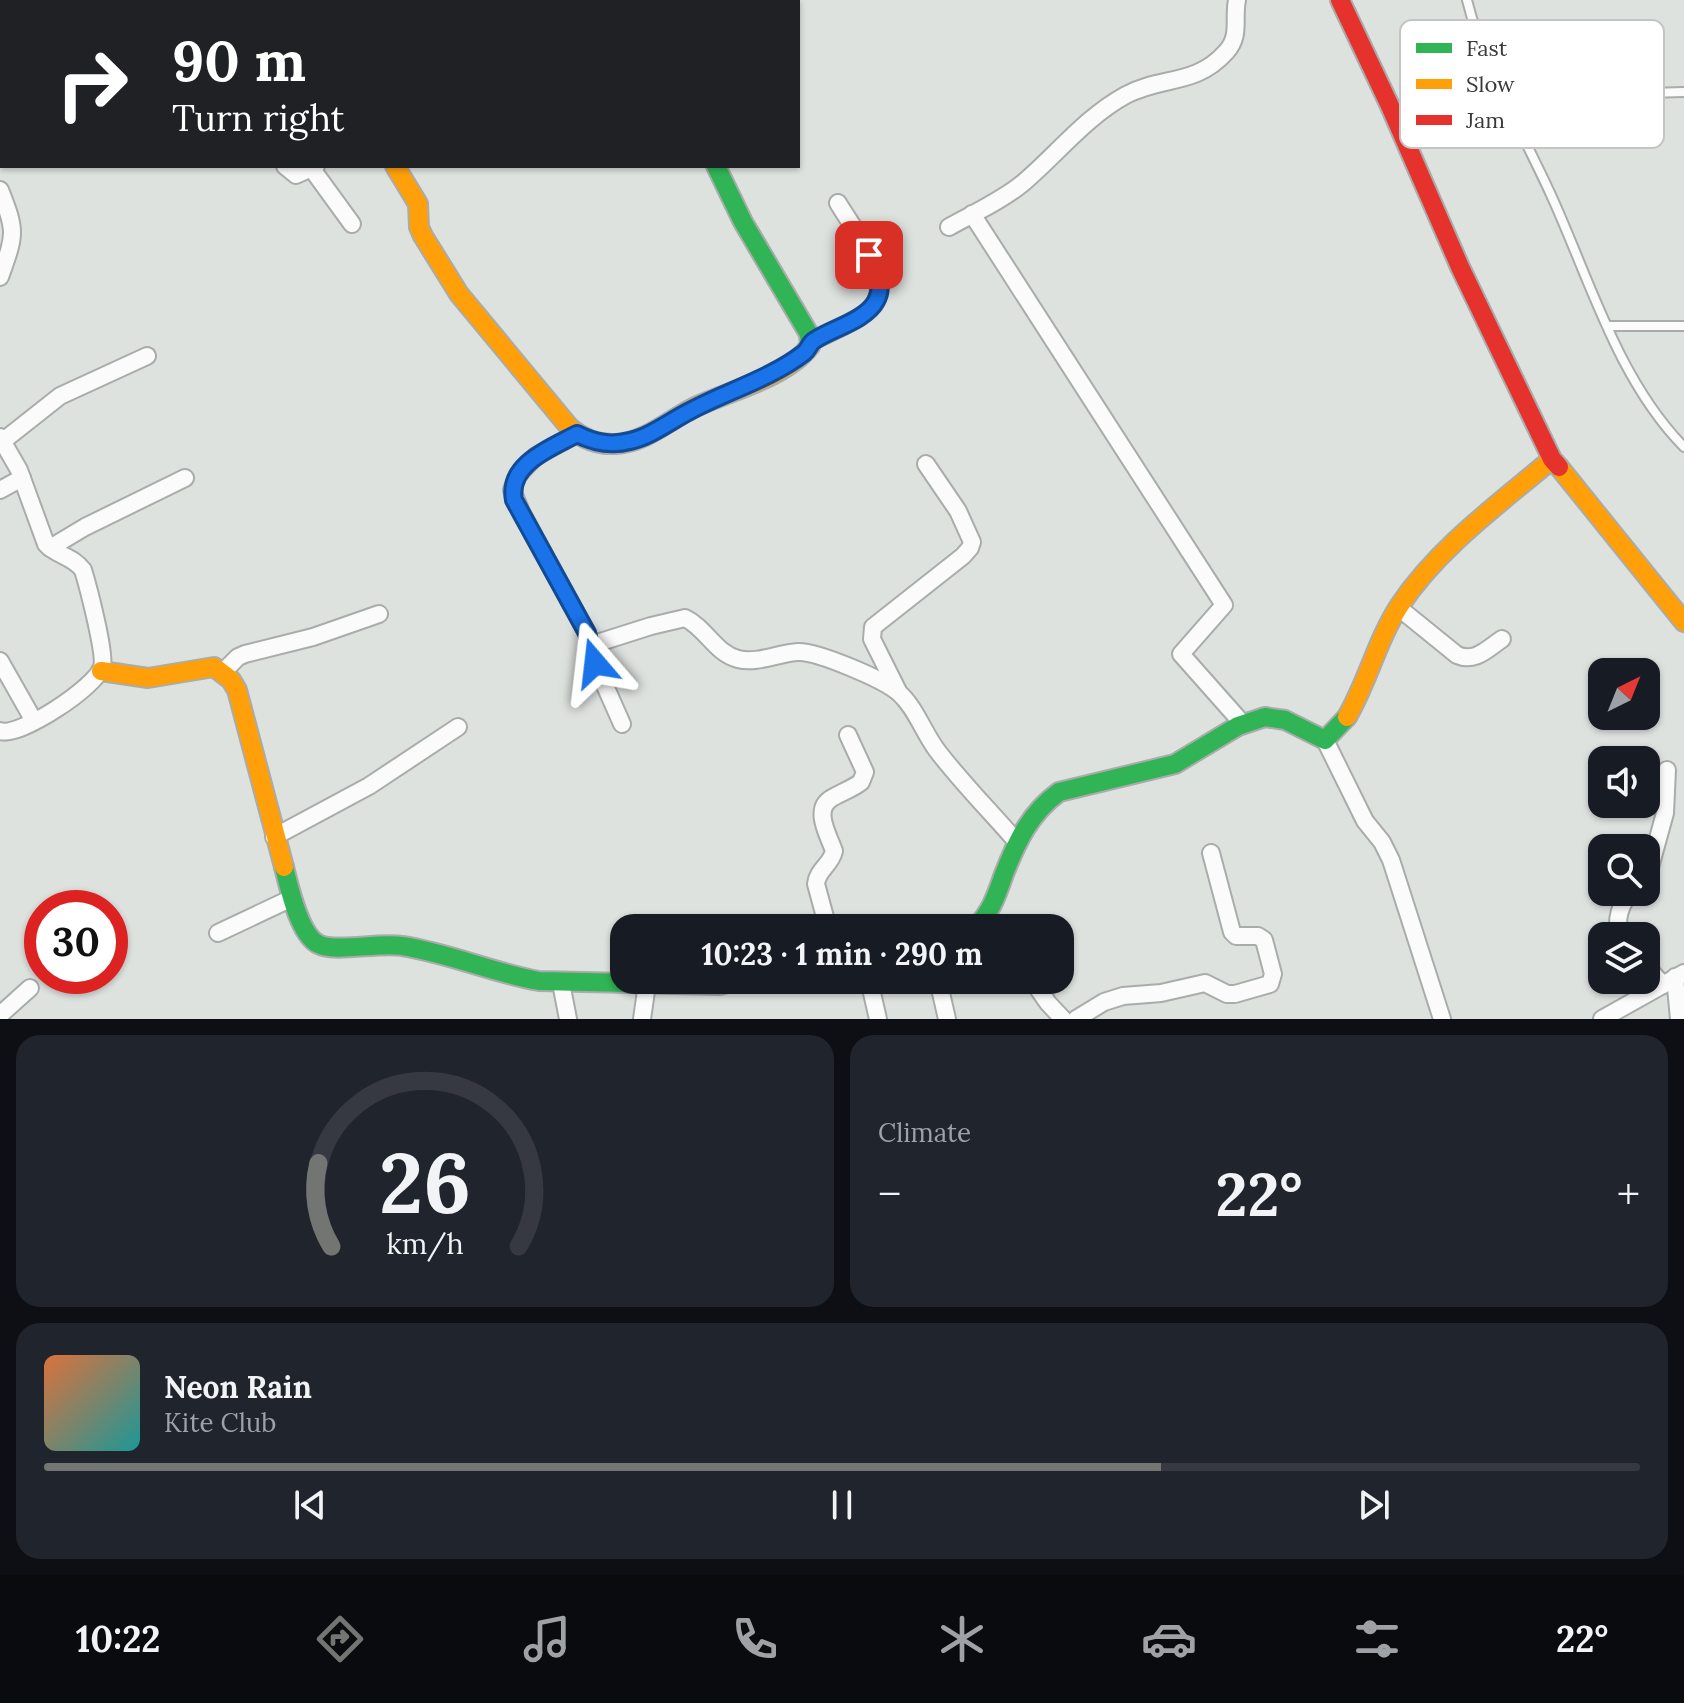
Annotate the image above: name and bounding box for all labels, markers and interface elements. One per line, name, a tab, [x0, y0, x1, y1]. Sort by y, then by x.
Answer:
legend	[1400, 20, 1664, 148]
text: 90 m	[172, 25, 306, 96]
icon: right	[40, 32, 144, 136]
text: Fast	[1466, 34, 1508, 62]
text: Slow	[1466, 70, 1515, 98]
text: Turn right	[172, 95, 345, 141]
text: Jam	[1465, 106, 1505, 134]
pin	[835, 221, 903, 289]
icon: arrive	[847, 233, 891, 277]
position arrow	[553, 621, 637, 705]
north arrow	[1588, 658, 1660, 730]
map controls	[1588, 658, 1660, 994]
button: sound	[1588, 746, 1660, 818]
button: search	[1588, 834, 1660, 906]
speed limit sign: 30	[24, 890, 128, 994]
button: layers	[1588, 922, 1660, 994]
text: 10:23 · 1 min · 290 m	[701, 935, 983, 973]
text: Climate	[878, 1116, 971, 1149]
text: 26	[379, 1129, 471, 1236]
text: 22°	[1216, 1156, 1302, 1232]
text: −	[878, 1166, 901, 1222]
text: +	[1617, 1166, 1640, 1222]
text: km/h	[386, 1225, 464, 1262]
text: Neon Rain	[164, 1368, 312, 1406]
text: Kite Club	[164, 1406, 276, 1439]
icon: previous	[288, 1483, 332, 1527]
icon: pause	[820, 1483, 864, 1527]
icon: next	[1352, 1483, 1396, 1527]
icon: directions	[312, 1611, 368, 1667]
icon: music	[519, 1611, 575, 1667]
icon: phone	[727, 1611, 783, 1667]
icon: climate	[934, 1611, 990, 1667]
icon: car	[1141, 1611, 1197, 1667]
icon: filters	[1349, 1611, 1405, 1667]
text: 10:22	[76, 1616, 161, 1662]
text: 22°	[1556, 1616, 1608, 1662]

